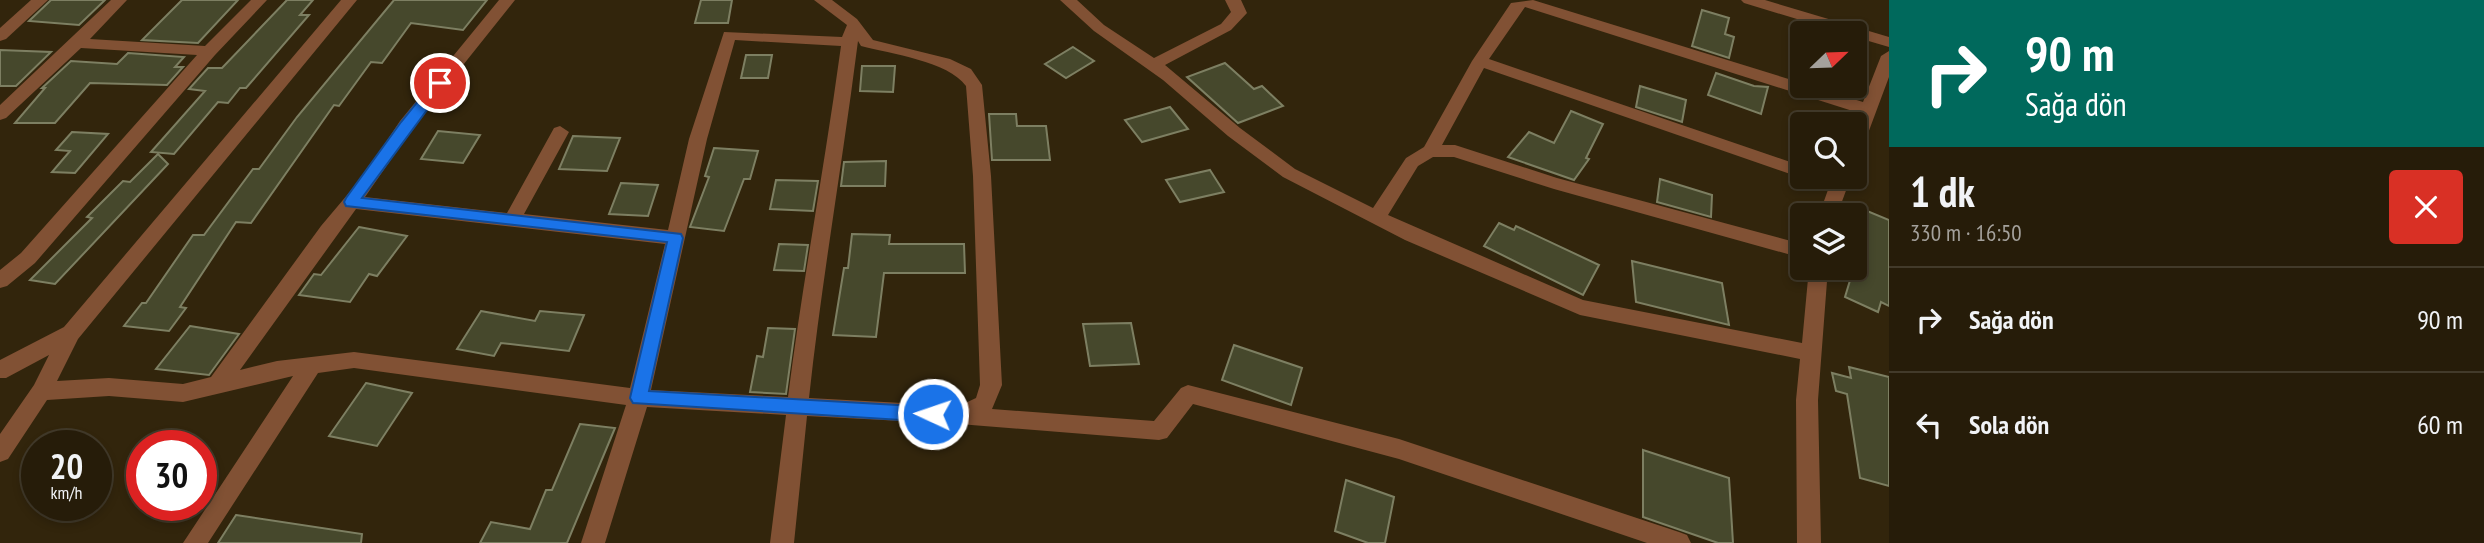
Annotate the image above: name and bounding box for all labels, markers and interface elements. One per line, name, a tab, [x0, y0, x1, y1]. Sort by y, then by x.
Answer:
north arrow	[1790, 21, 1867, 98]
map controls	[1790, 21, 1867, 280]
text: 90 m	[2025, 21, 2114, 85]
icon: right	[1910, 28, 2001, 119]
pin	[410, 53, 470, 113]
icon: arrive	[421, 64, 459, 102]
text: Sağa dön	[2025, 83, 2127, 125]
button: search	[1790, 112, 1867, 189]
text: 1 dk	[1910, 164, 1975, 219]
button: close	[2389, 170, 2463, 244]
button: layers	[1790, 203, 1867, 280]
text: 330 m · 16:50	[1910, 218, 2022, 247]
icon: right	[1910, 301, 1948, 339]
text: Sağa dön	[1969, 303, 2054, 336]
text: 90 m	[2417, 303, 2463, 336]
position arrow	[896, 377, 970, 451]
icon: left	[1910, 406, 1948, 444]
text: Sola dön	[1969, 408, 2049, 441]
text: 60 m	[2417, 408, 2463, 441]
speed limit sign: 30	[126, 430, 217, 521]
text: 20	[50, 443, 83, 489]
text: km/h	[51, 481, 82, 504]

